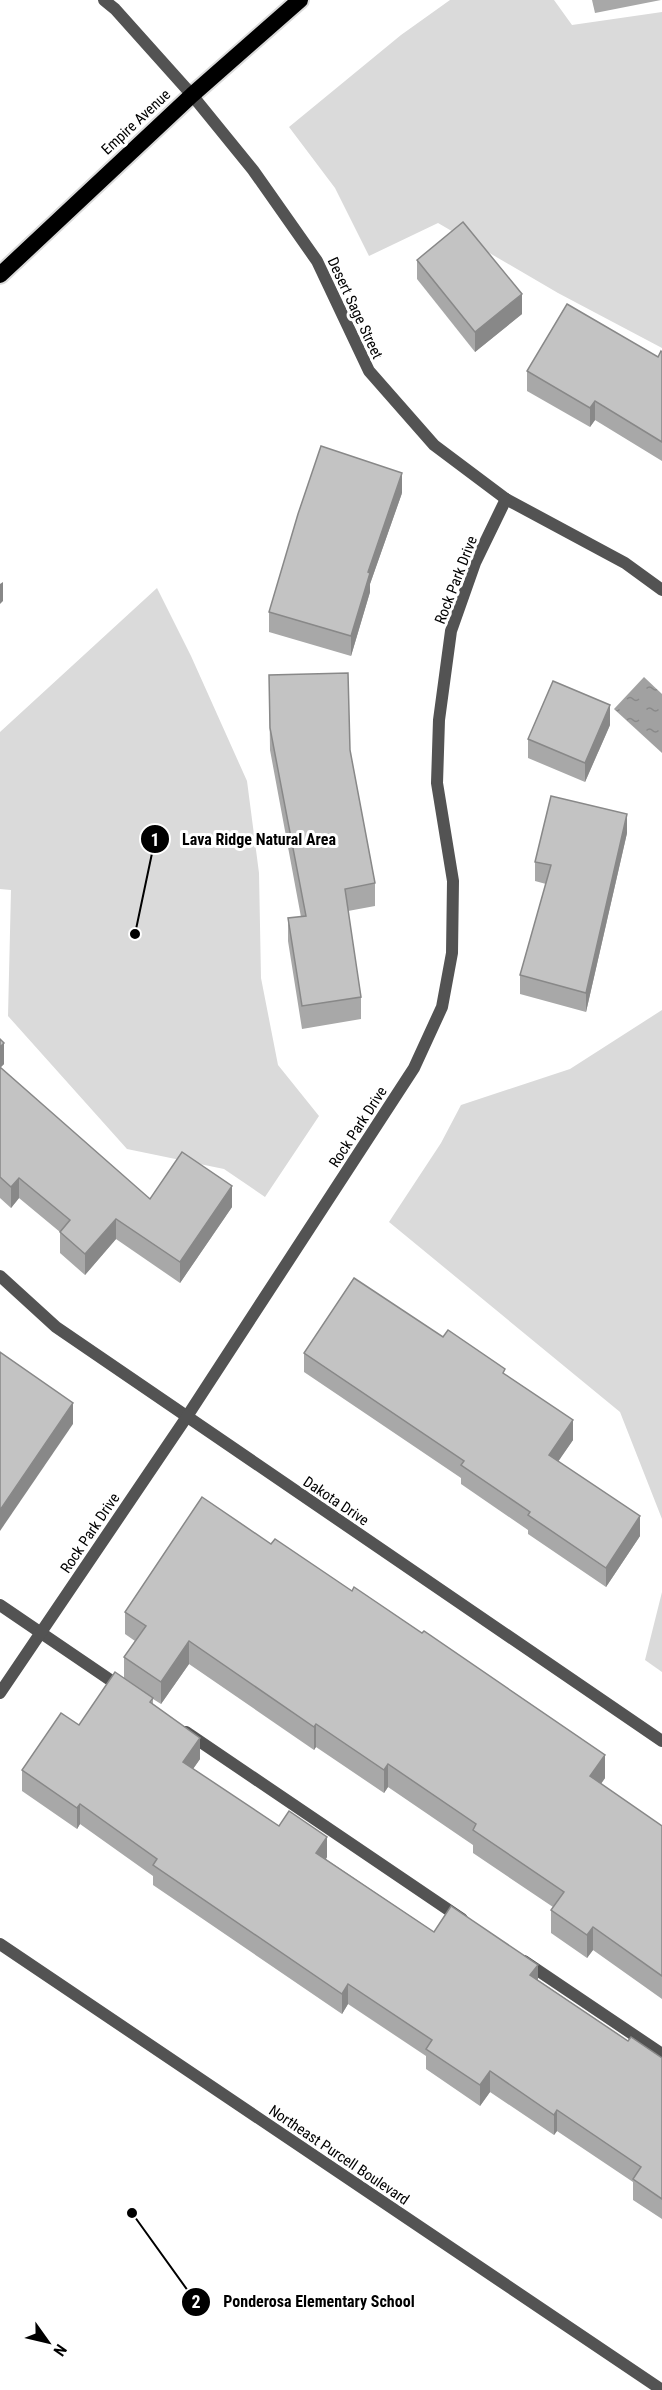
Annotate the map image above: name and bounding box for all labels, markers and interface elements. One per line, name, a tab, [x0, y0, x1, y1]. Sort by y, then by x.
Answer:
street label: Empire Avenue	[98, 86, 174, 158]
street label: Desert Sage Street	[324, 254, 386, 362]
street label: Rock Park Drive	[431, 533, 481, 627]
callout: Lava Ridge Natural Area	[140, 822, 348, 856]
text: 1	[150, 829, 160, 850]
text: Lava Ridge Natural Area	[182, 830, 336, 849]
street label: Rock Park Drive	[325, 1083, 391, 1171]
street label: Dakota Drive	[300, 1473, 372, 1529]
street label: Rock Park Drive	[57, 1490, 123, 1576]
street label: Northeast Purcell Boulevard	[265, 2101, 413, 2209]
callout: Ponderosa Elementary School	[181, 2285, 427, 2319]
text: 2	[191, 2291, 201, 2312]
text: Ponderosa Elementary School	[223, 2292, 415, 2311]
north arrow	[18, 2312, 78, 2372]
text: N	[49, 2341, 71, 2359]

